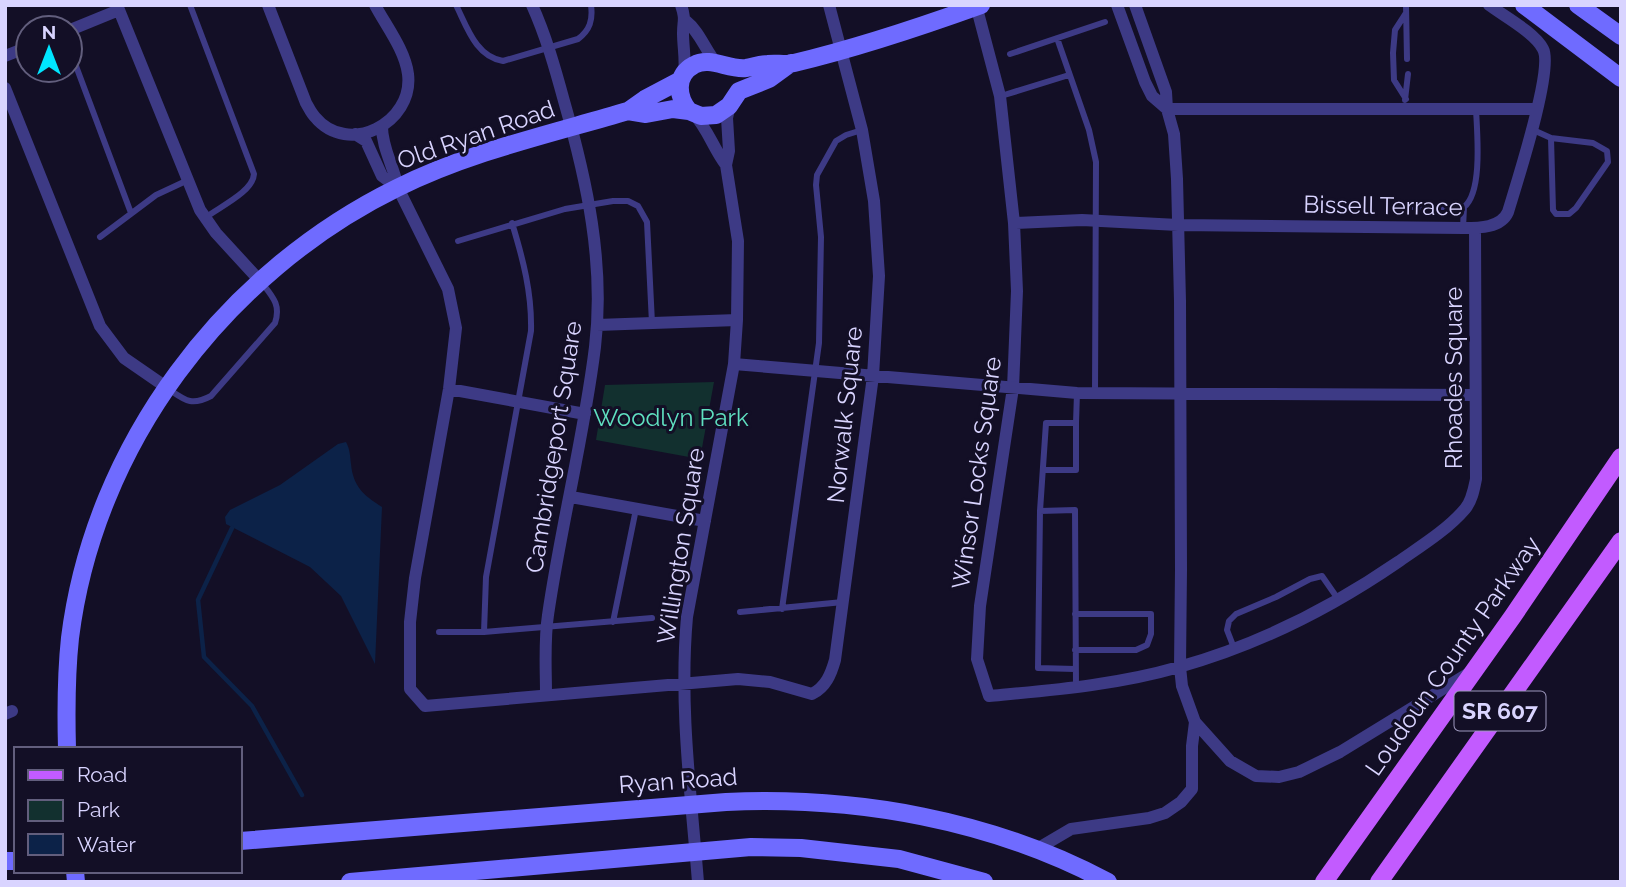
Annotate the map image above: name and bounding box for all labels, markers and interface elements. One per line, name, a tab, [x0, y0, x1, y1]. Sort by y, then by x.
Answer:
north arrow	[14, 14, 84, 84]
text: N	[42, 21, 56, 43]
street label: Old Ryan Road	[393, 94, 558, 175]
street label: Bissell Terrace	[1303, 190, 1463, 221]
street label: Rhoades Square	[1439, 287, 1468, 469]
street label: Cambridgeport Square	[519, 319, 588, 575]
street label: Norwalk Square	[821, 325, 868, 505]
street label: Winsor Locks Square	[946, 355, 1007, 591]
park label: Woodlyn Park	[593, 403, 749, 432]
street label: Willington Square	[651, 446, 710, 646]
street label: Loudoun County Parkway	[1359, 531, 1546, 781]
road number: SR 607	[1454, 692, 1546, 730]
legend	[14, 747, 242, 873]
text: Road	[77, 762, 127, 787]
street label: Ryan Road	[618, 762, 738, 799]
text: Park	[77, 797, 120, 822]
text: Water	[77, 832, 136, 857]

